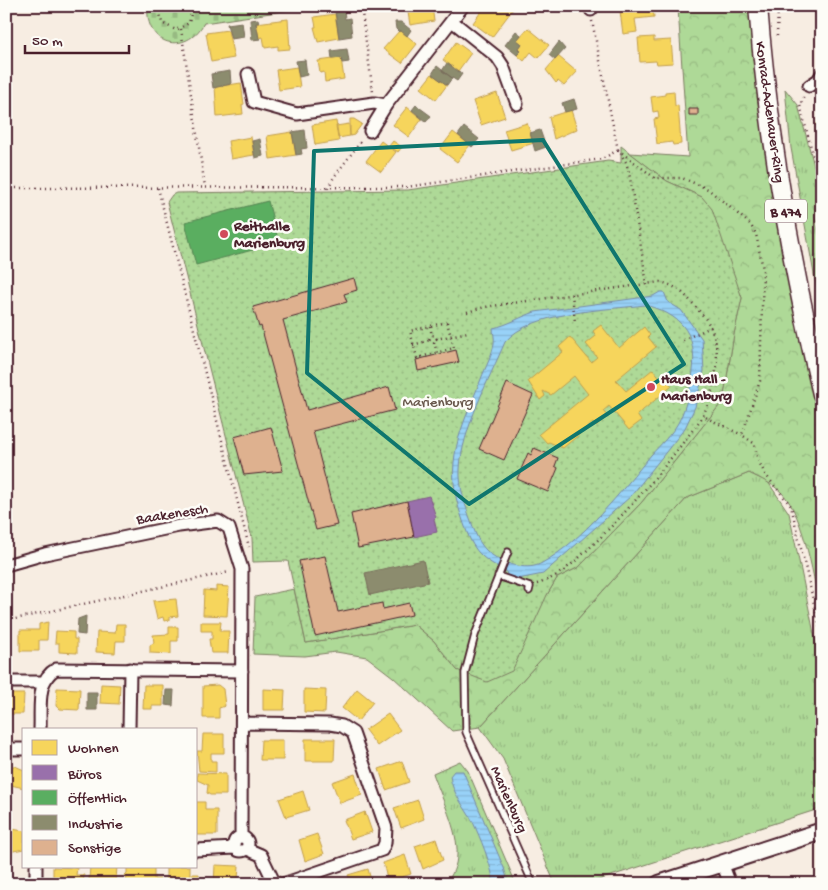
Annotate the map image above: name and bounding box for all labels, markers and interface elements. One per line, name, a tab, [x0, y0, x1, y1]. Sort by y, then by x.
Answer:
scale bar	[25, 22, 129, 54]
text: 50 m	[32, 33, 63, 51]
street label: Konrad-Adenauer-Ring	[750, 40, 788, 184]
road number: B 474	[765, 200, 807, 222]
place label: Reithalle Marienburg	[233, 218, 305, 253]
marker: Reithalle Marienburg	[218, 228, 230, 240]
place label: Haus Hall - Marienburg	[661, 371, 732, 406]
marker: Haus Hall - Marienburg	[645, 381, 657, 393]
park label: Marienburg	[403, 394, 473, 412]
street label: Baakenesch	[134, 500, 209, 530]
legend	[22, 728, 198, 868]
text: Wohnen	[68, 740, 119, 758]
street label: Marienburg	[486, 764, 531, 836]
text: Büros	[67, 766, 102, 784]
text: Öffentlich	[68, 790, 127, 808]
text: Industrie	[68, 816, 123, 834]
text: Sonstige	[68, 840, 121, 858]

